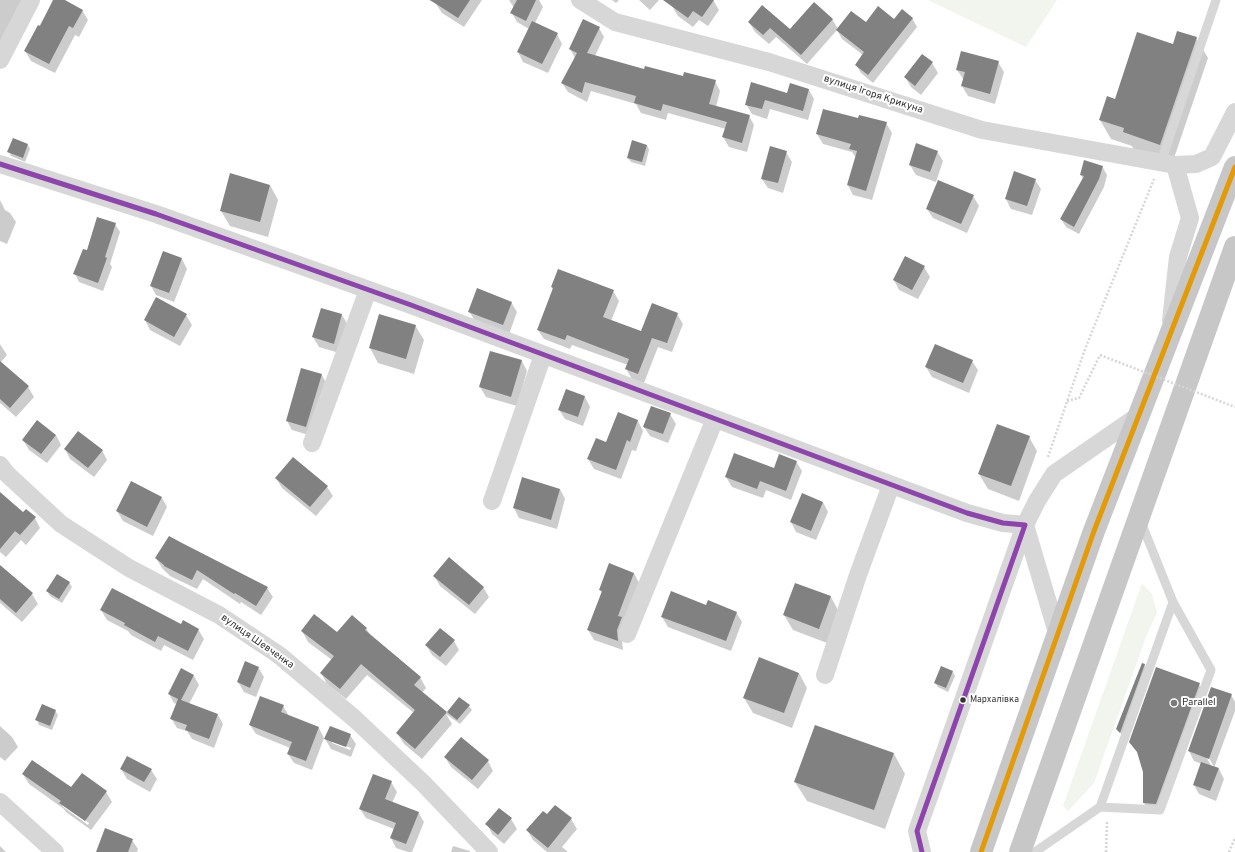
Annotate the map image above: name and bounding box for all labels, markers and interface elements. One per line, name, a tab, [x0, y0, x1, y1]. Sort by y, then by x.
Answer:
street label: вулиця Ігоря Крикуна	[822, 73, 924, 117]
street label: вулиця Шевченка	[218, 612, 296, 672]
marker: Мархалівка	[958, 695, 968, 705]
place label: Мархалівка	[970, 695, 1019, 705]
place label: Parallel	[1182, 697, 1216, 709]
marker: Parallel	[1169, 698, 1179, 708]

